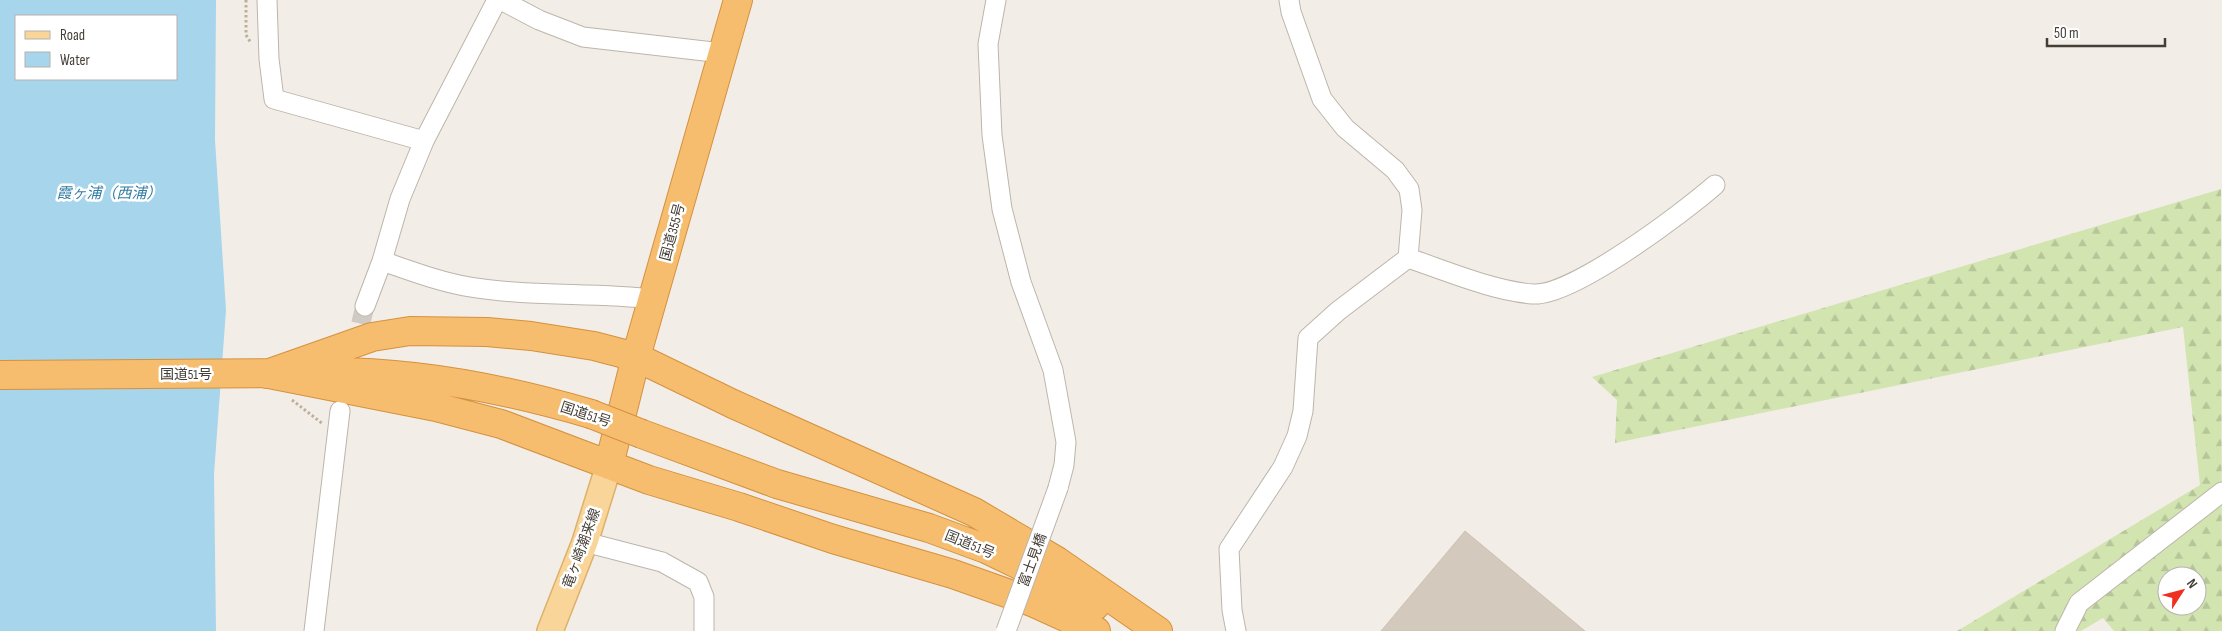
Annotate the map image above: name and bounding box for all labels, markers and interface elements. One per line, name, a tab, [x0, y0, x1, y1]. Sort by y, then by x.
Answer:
legend	[15, 15, 178, 80]
scale bar	[2047, 15, 2164, 47]
text: 50 m	[2054, 24, 2079, 43]
text: Road	[60, 26, 85, 45]
text: Water	[60, 51, 91, 70]
water label: 霞ヶ浦（西浦）	[56, 184, 162, 203]
street label: 国道355号	[657, 201, 688, 263]
street label: 国道51号	[160, 366, 212, 383]
street label: 国道51号	[558, 398, 613, 431]
street label: 竜ヶ崎潮来線	[559, 506, 604, 591]
street label: 国道51号	[942, 527, 997, 562]
street label: 富士見橋	[1015, 531, 1050, 589]
north arrow	[2157, 566, 2207, 616]
text: N	[2183, 576, 2201, 592]

